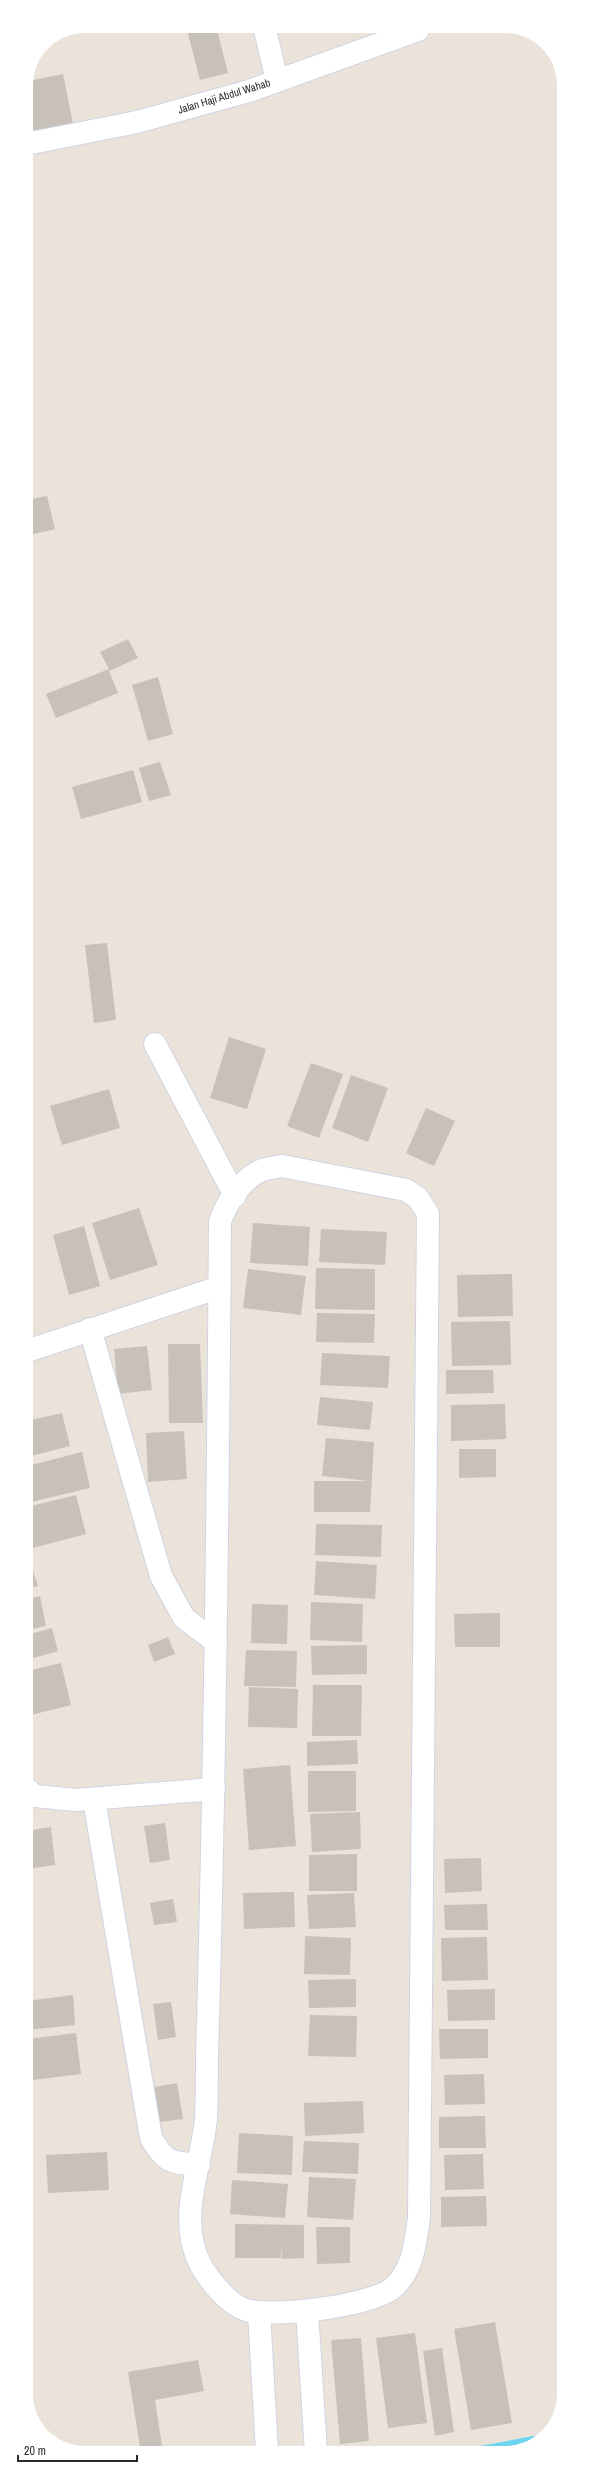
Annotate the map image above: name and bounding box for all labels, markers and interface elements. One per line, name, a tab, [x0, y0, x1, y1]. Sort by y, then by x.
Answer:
street label: Jalan Haji Abdul Wahab	[176, 75, 272, 117]
scale bar	[18, 2437, 137, 2463]
text: 20 m	[24, 2443, 46, 2459]

